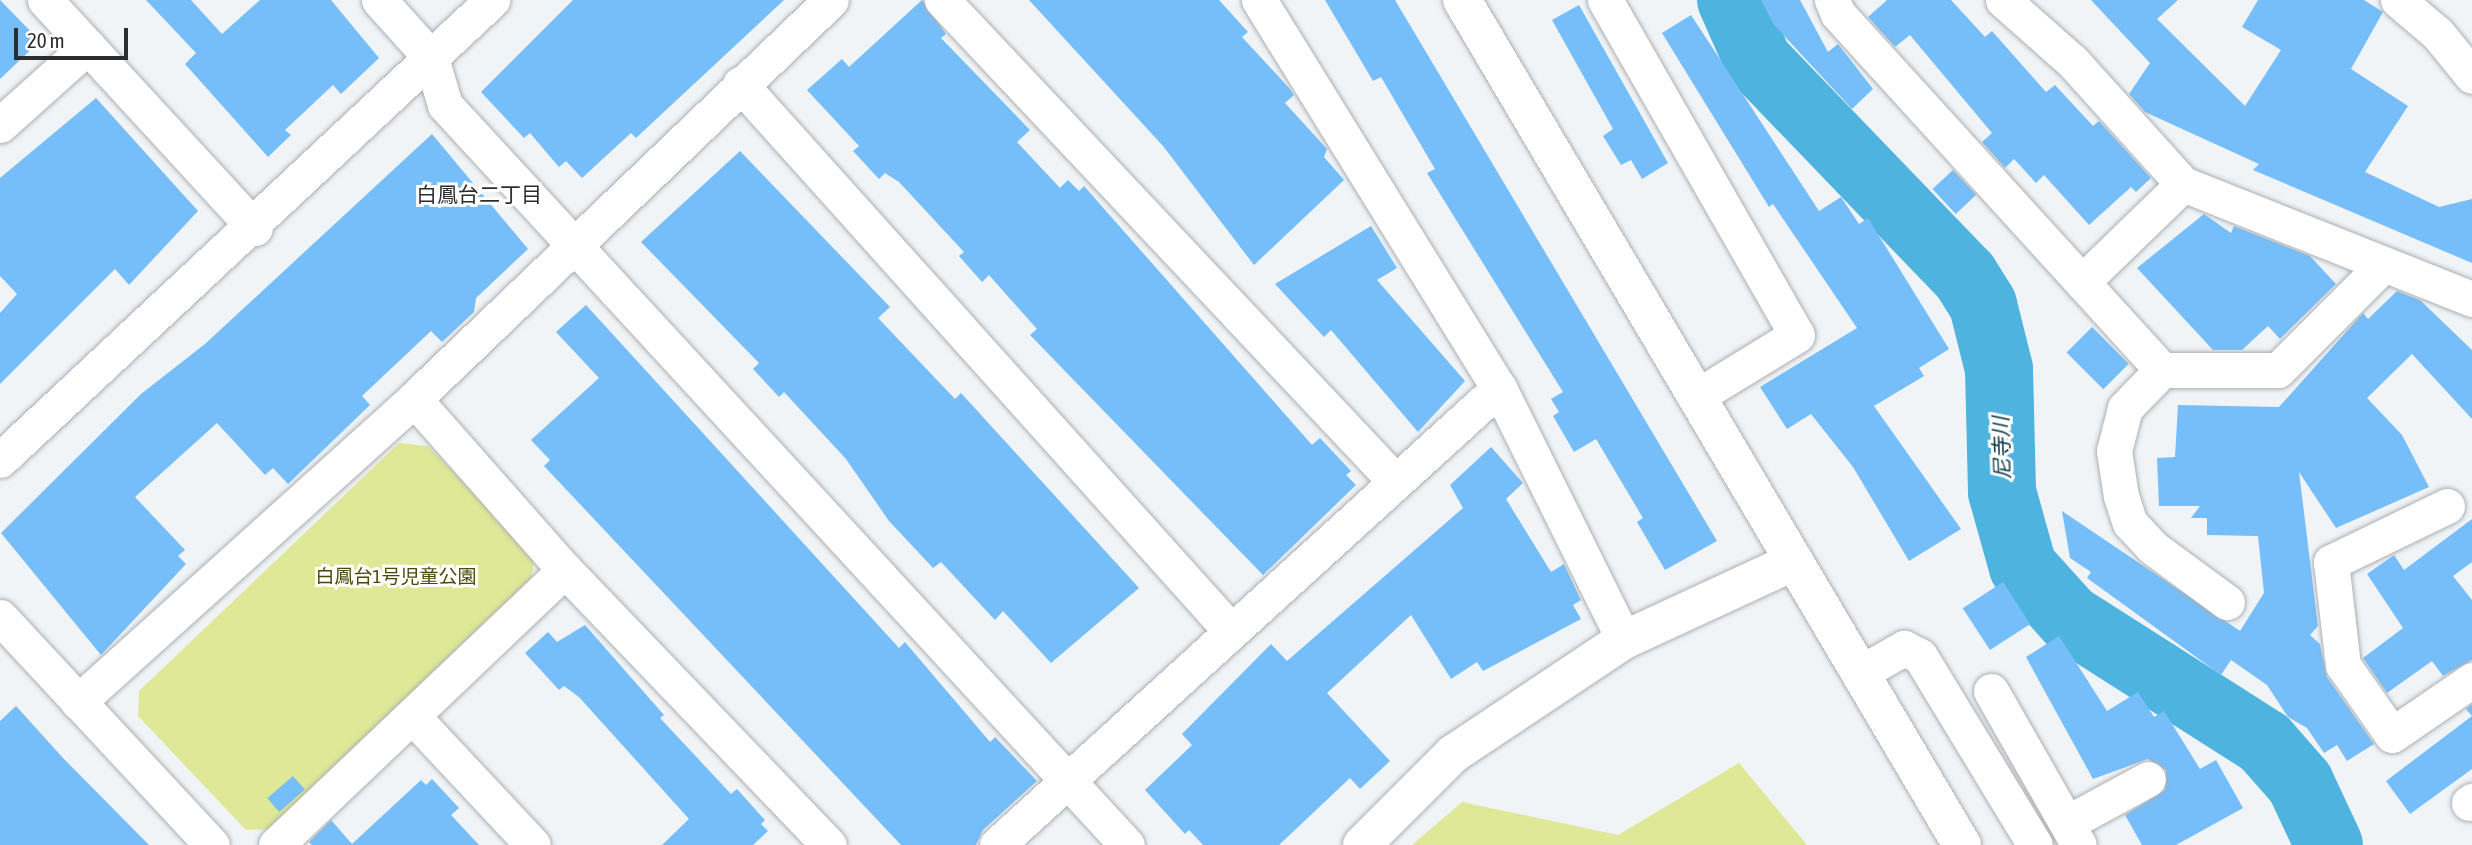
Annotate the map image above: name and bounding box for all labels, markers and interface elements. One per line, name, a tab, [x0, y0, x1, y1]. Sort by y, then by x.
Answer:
scale bar	[18, 14, 131, 58]
text: 20 m	[27, 28, 65, 52]
district label: 白鳳台二丁目	[416, 181, 542, 207]
water label: 尼寺川	[1987, 416, 2015, 480]
park label: 白鳳台1号児童公園	[316, 566, 476, 588]

